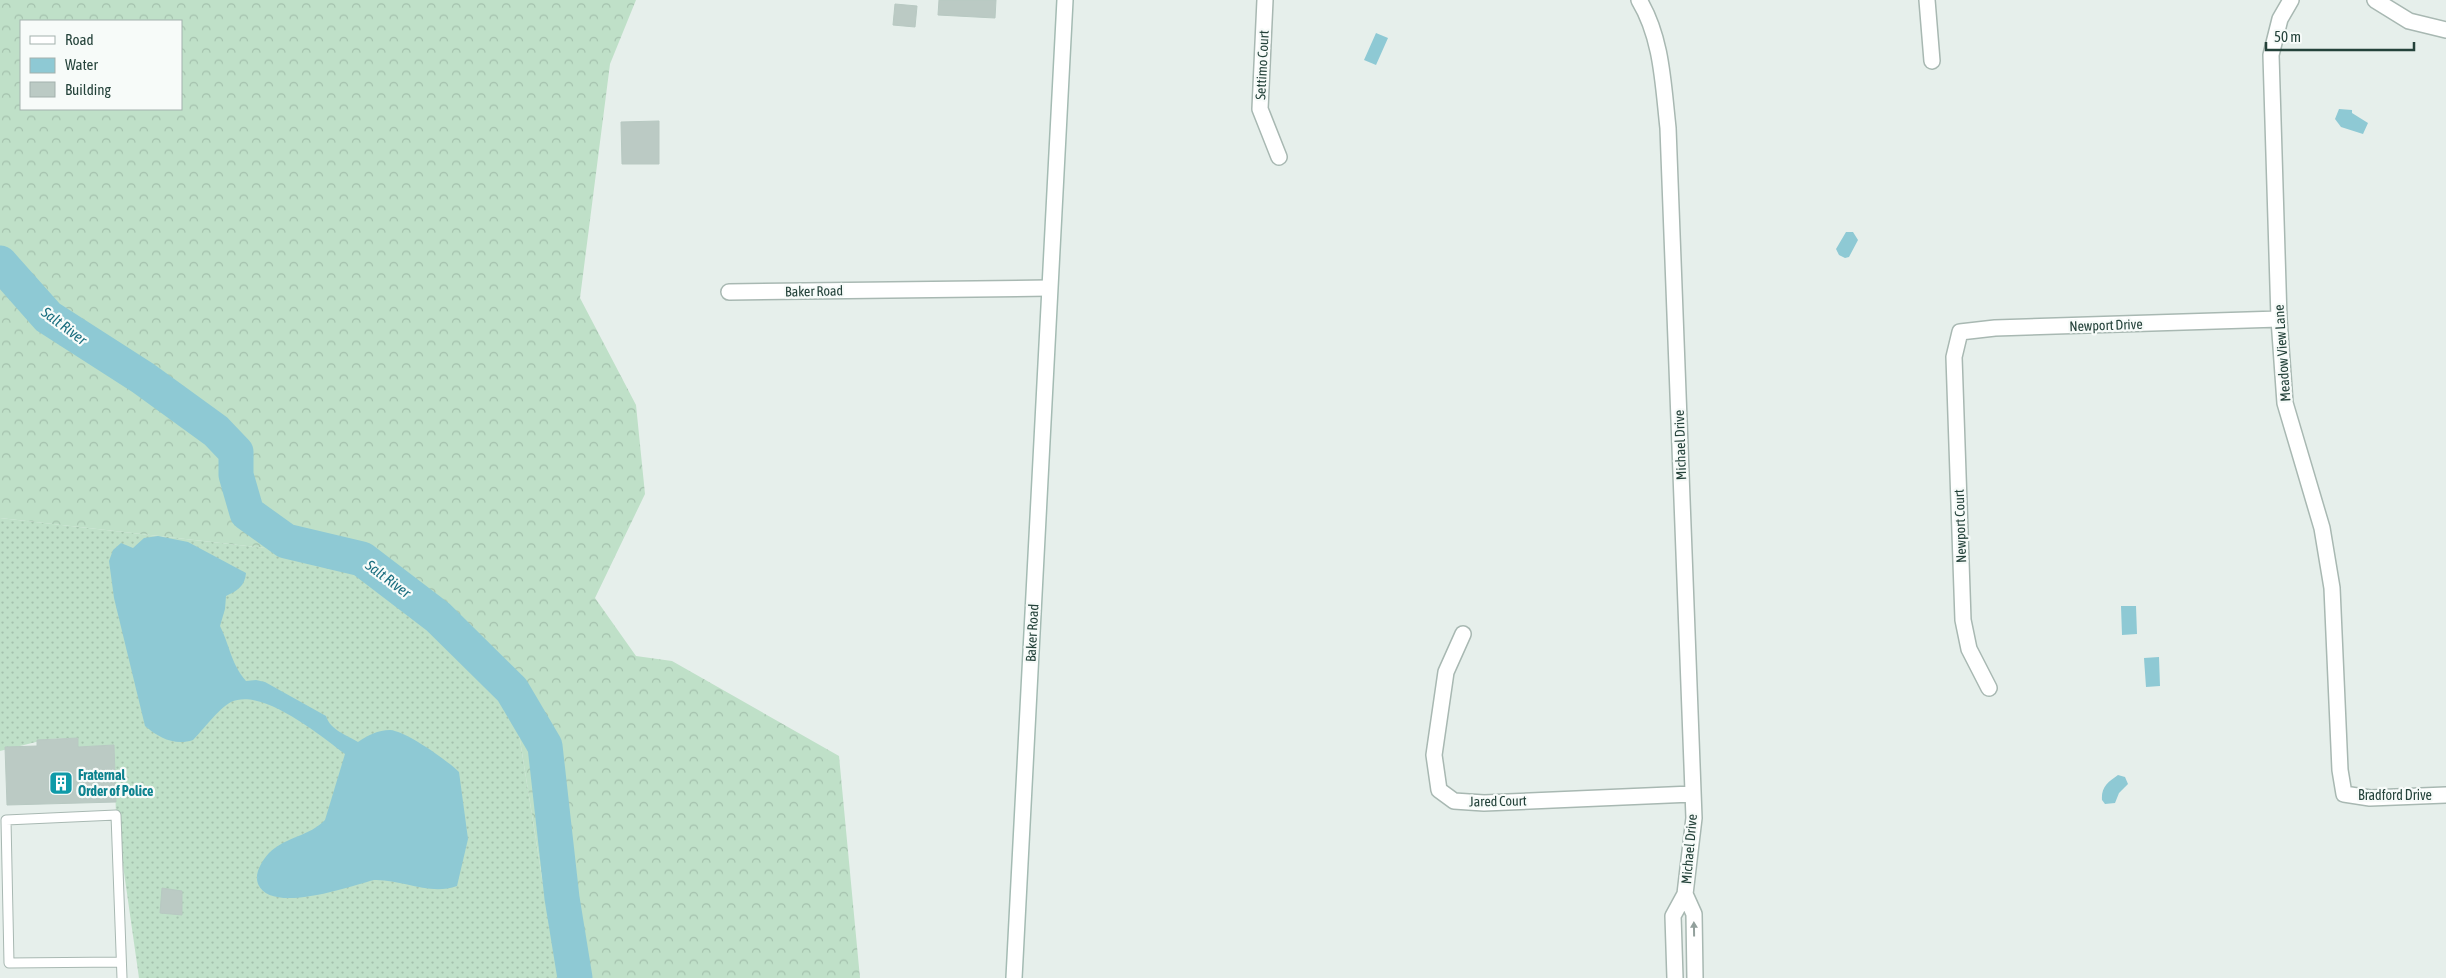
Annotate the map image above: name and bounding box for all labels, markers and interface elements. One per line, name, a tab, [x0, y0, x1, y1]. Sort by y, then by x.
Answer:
legend	[20, 20, 182, 110]
scale bar	[2266, 20, 2414, 52]
text: 50 m	[2274, 28, 2301, 45]
street label: Settimo Court	[1252, 30, 1272, 100]
text: Road	[65, 31, 94, 48]
text: Water	[65, 56, 98, 73]
text: Building	[65, 81, 111, 98]
street label: Baker Road	[785, 282, 843, 300]
water label: Salt River	[38, 303, 91, 348]
street label: Meadow View Lane	[2271, 304, 2293, 402]
street label: Newport Drive	[2069, 316, 2143, 334]
street label: Michael Drive	[1671, 410, 1689, 480]
street label: Newport Court	[1951, 489, 1969, 563]
water label: Salt River	[362, 556, 415, 601]
street label: Baker Road	[1022, 604, 1042, 662]
place label: Fraternal Order of Police	[78, 767, 153, 799]
building icon: Fraternal Order of Police	[48, 770, 74, 796]
street label: Bradford Drive	[2358, 787, 2432, 803]
street label: Jared Court	[1469, 792, 1527, 810]
street label: Michael Drive	[1678, 813, 1700, 885]
one-way arrow	[1690, 921, 1698, 937]

